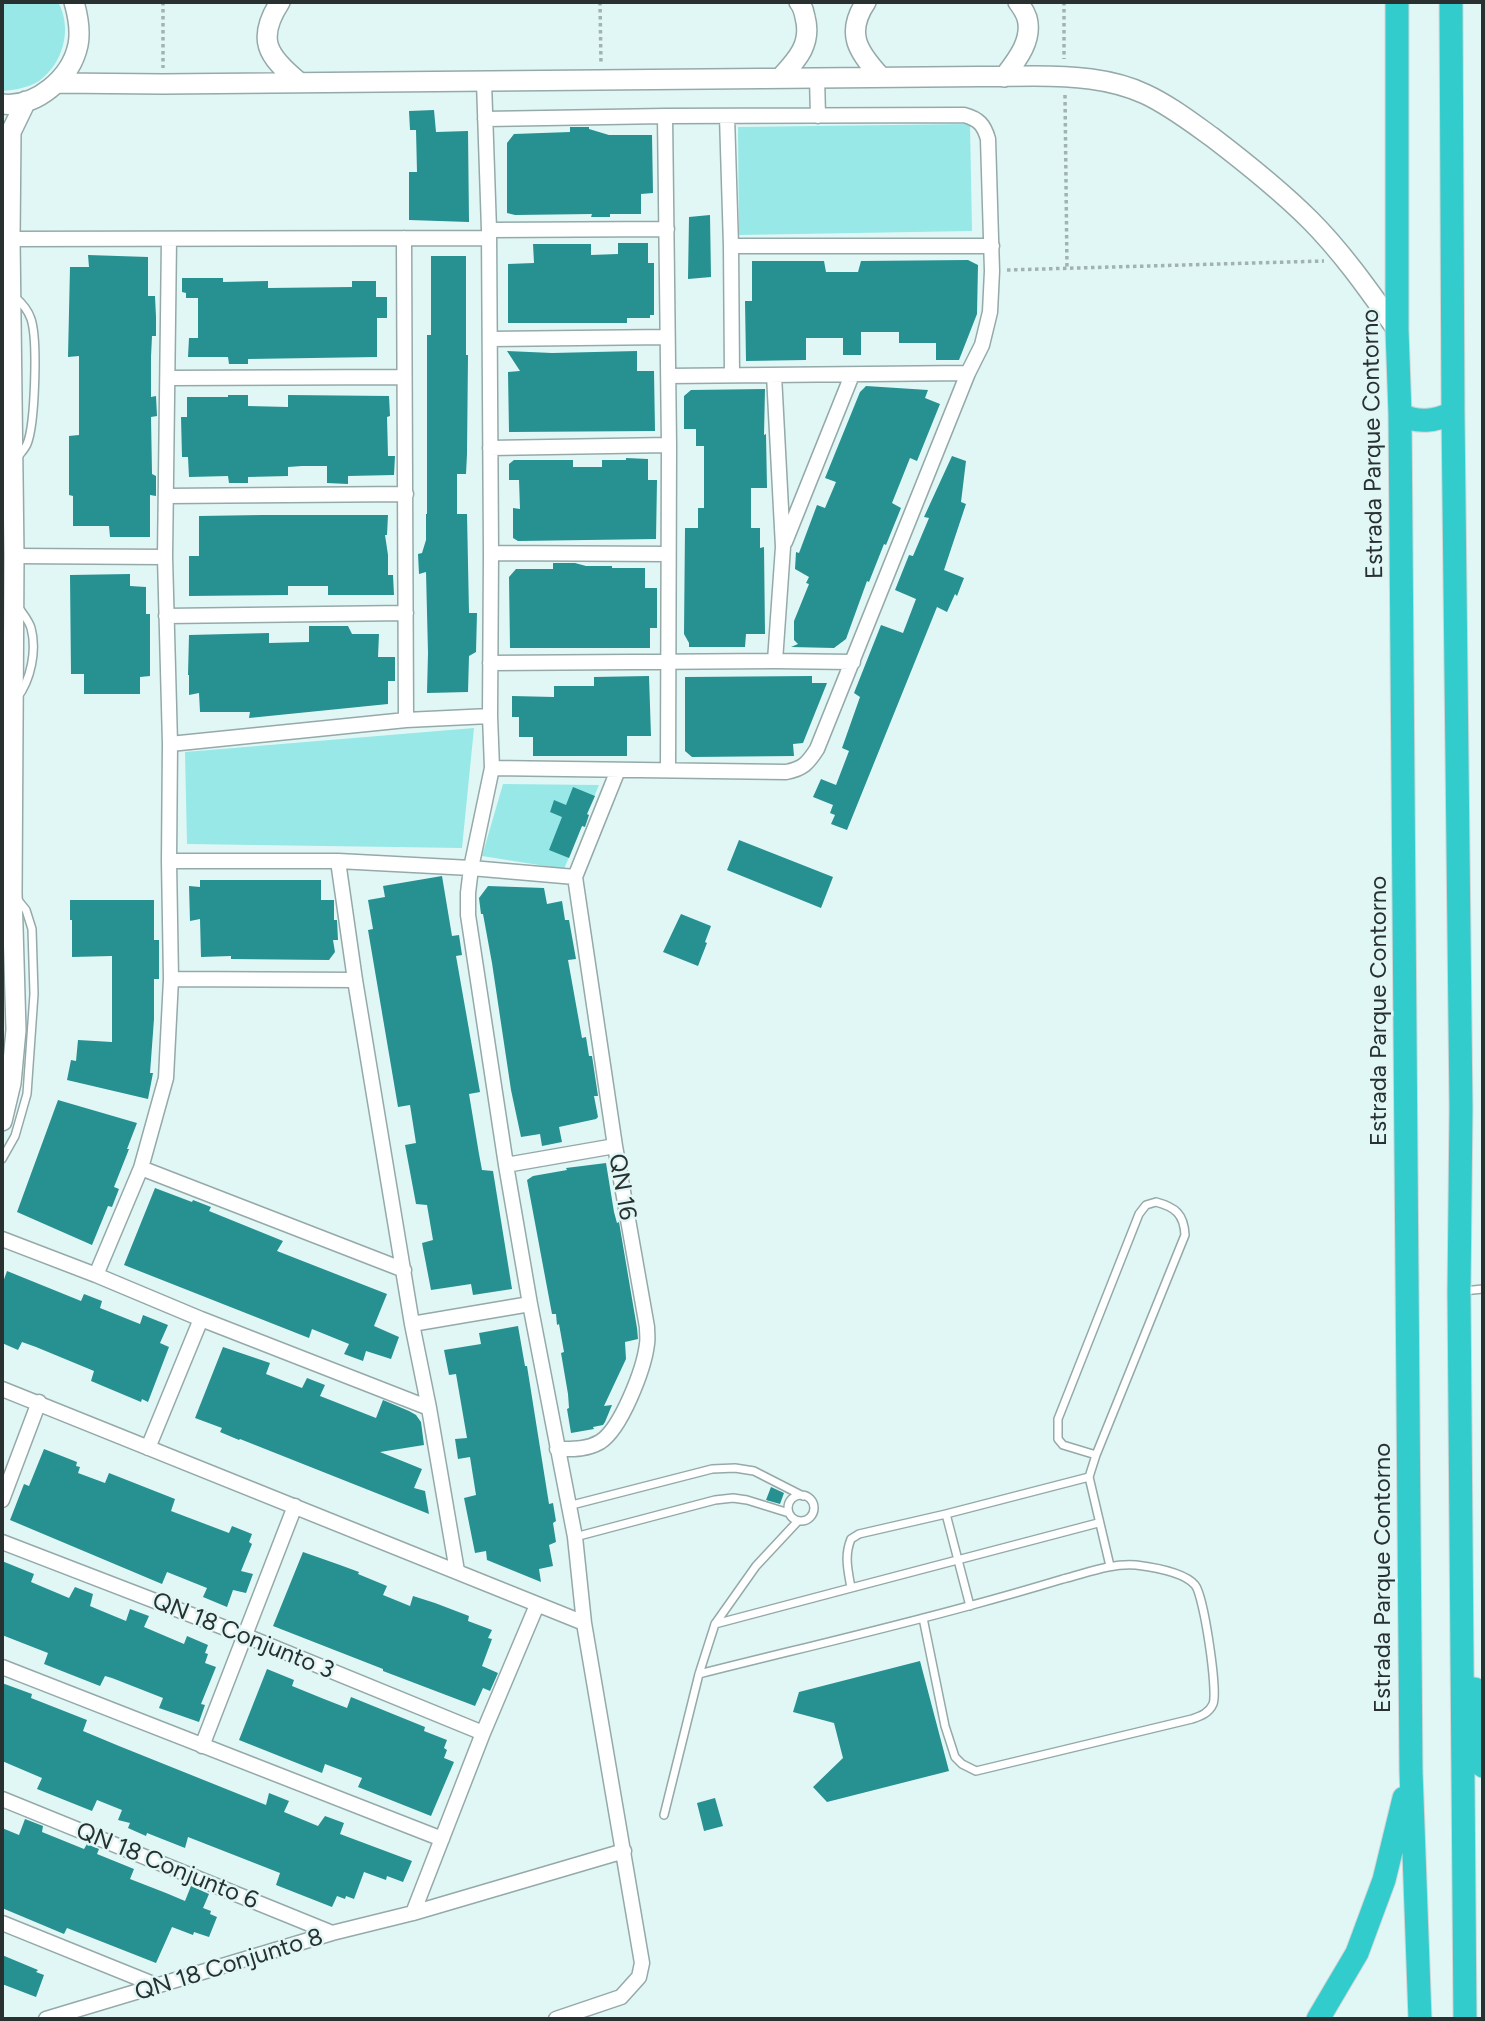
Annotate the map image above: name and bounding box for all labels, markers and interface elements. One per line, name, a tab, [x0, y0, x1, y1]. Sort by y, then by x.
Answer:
street label: Estrada Parque Contorno	[1356, 309, 1390, 579]
street label: Estrada Parque Contorno	[1365, 876, 1393, 1146]
street label: QN 16	[602, 1152, 642, 1222]
street label: Estrada Parque Contorno	[1369, 1443, 1397, 1713]
street label: QN 18 Conjunto 3	[148, 1586, 338, 1686]
street label: QN 18 Conjunto 6	[72, 1816, 262, 1916]
street label: QN 18 Conjunto 8	[131, 1923, 327, 2007]

